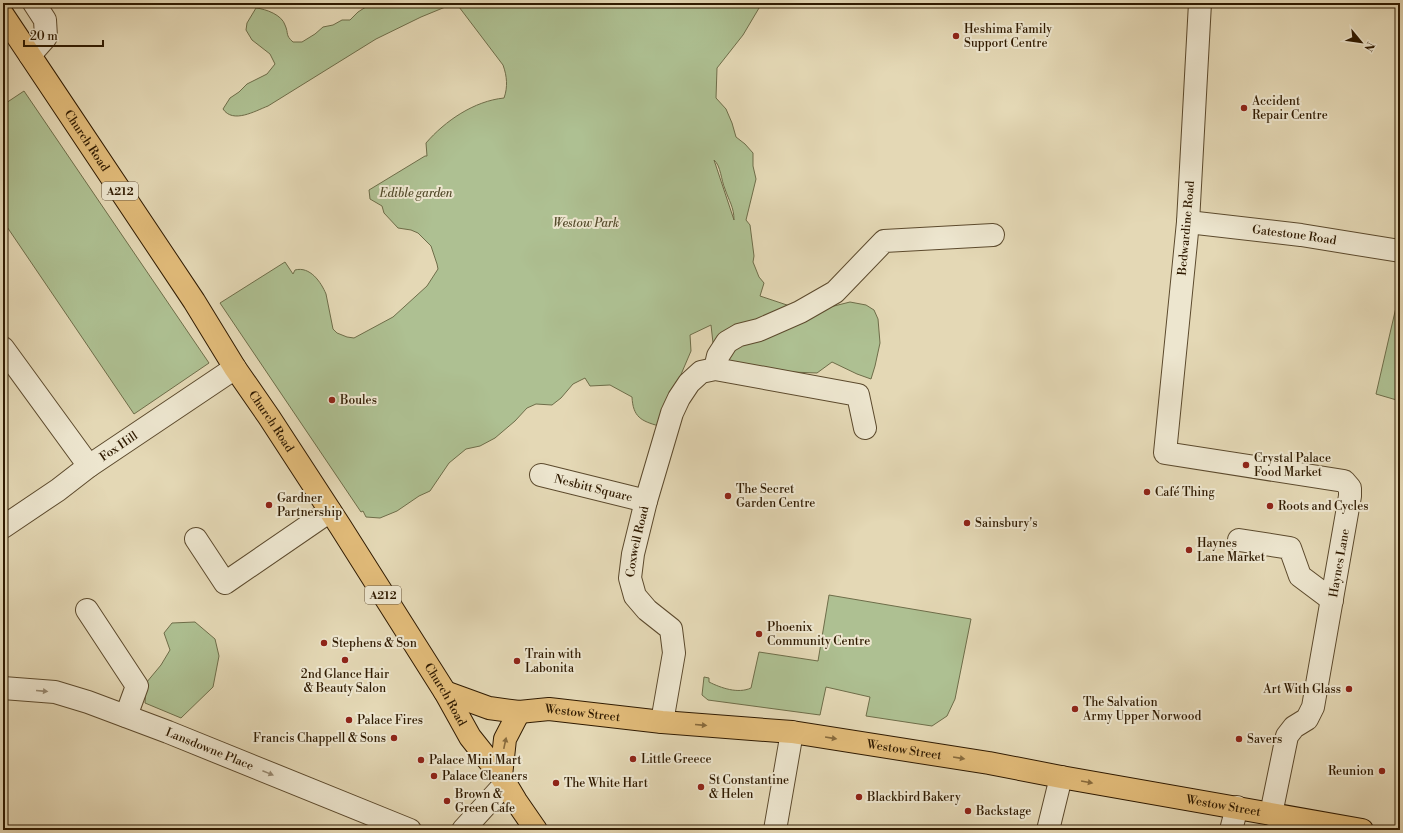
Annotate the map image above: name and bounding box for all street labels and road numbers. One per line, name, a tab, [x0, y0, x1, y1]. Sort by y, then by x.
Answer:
street label: Church Road	[61, 107, 112, 175]
street label: Bedwardine Road	[1175, 180, 1198, 277]
road number: A212	[102, 182, 138, 200]
street label: Gatestone Road	[1251, 222, 1338, 249]
street label: Church Road	[245, 388, 297, 455]
street label: Fox Hill	[97, 428, 141, 465]
street label: Nesbitt Square	[553, 472, 634, 505]
street label: Coxwell Road	[623, 504, 653, 578]
street label: Haynes Lane	[1326, 528, 1353, 599]
road number: A212	[365, 586, 401, 604]
street label: Church Road	[421, 660, 470, 729]
street label: Westow Street	[543, 701, 622, 725]
street label: Lansdowne Place	[163, 725, 256, 774]
street label: Westow Street	[865, 737, 943, 764]
street label: Westow Street	[1184, 792, 1263, 820]

